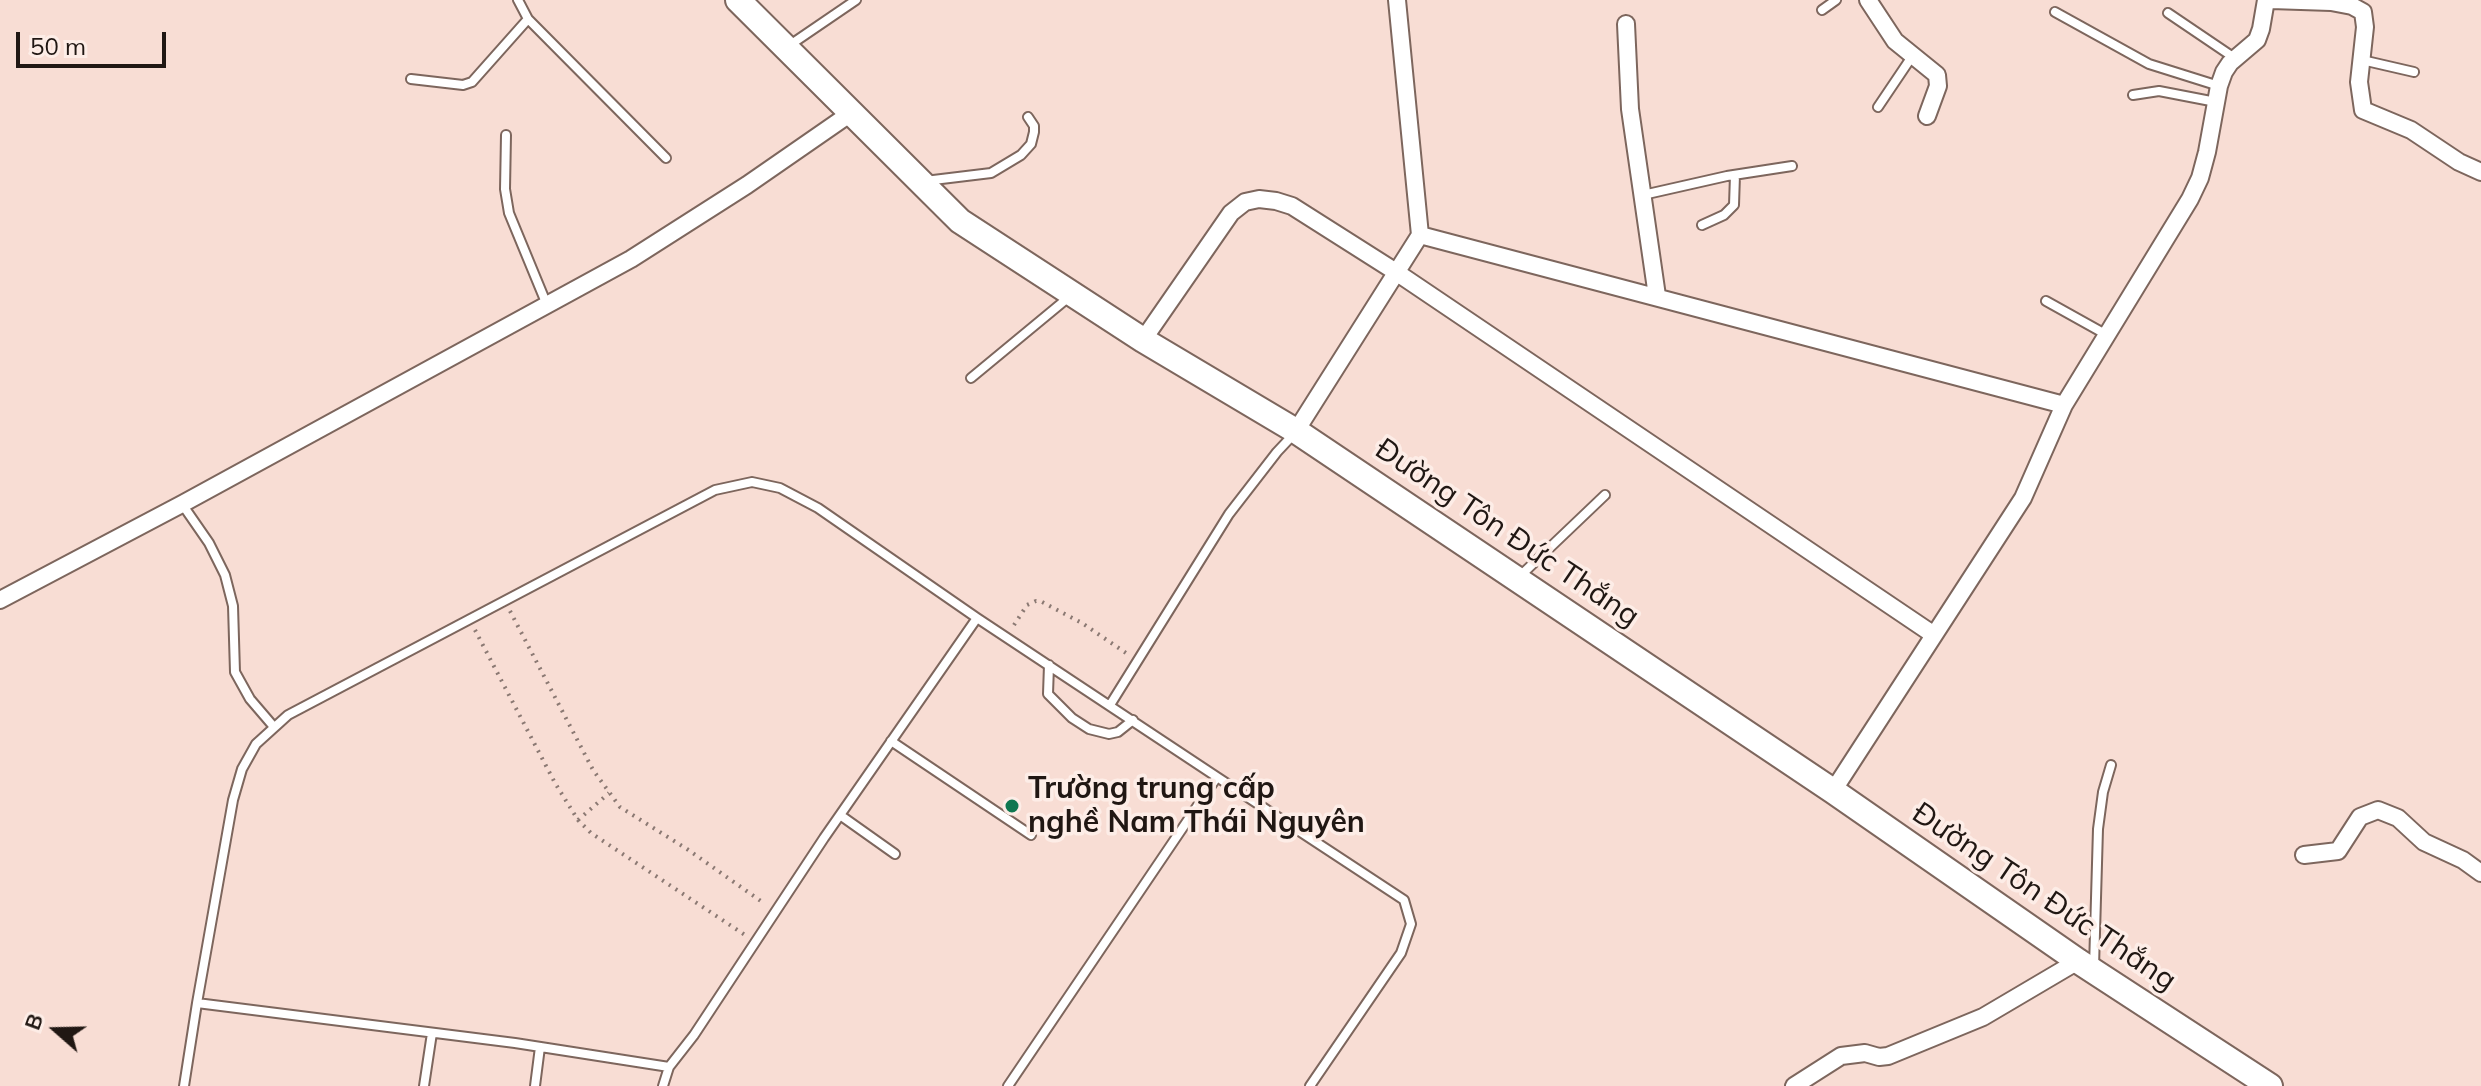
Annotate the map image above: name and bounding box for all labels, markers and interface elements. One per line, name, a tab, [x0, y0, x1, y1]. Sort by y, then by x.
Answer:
scale bar	[20, 16, 170, 66]
text: 50 m	[30, 31, 86, 61]
street label: Đường Tôn Đức Thắng	[1368, 431, 1646, 635]
place label: Trường trung cấp nghề Nam Thái Nguyên	[1028, 771, 1365, 842]
street label: Đường Tôn Đức Thắng	[1905, 795, 2183, 999]
marker: Trường trung cấp nghề Nam Thái Nguyên	[1003, 797, 1021, 815]
north arrow	[16, 990, 96, 1070]
text: B	[18, 1010, 49, 1034]

